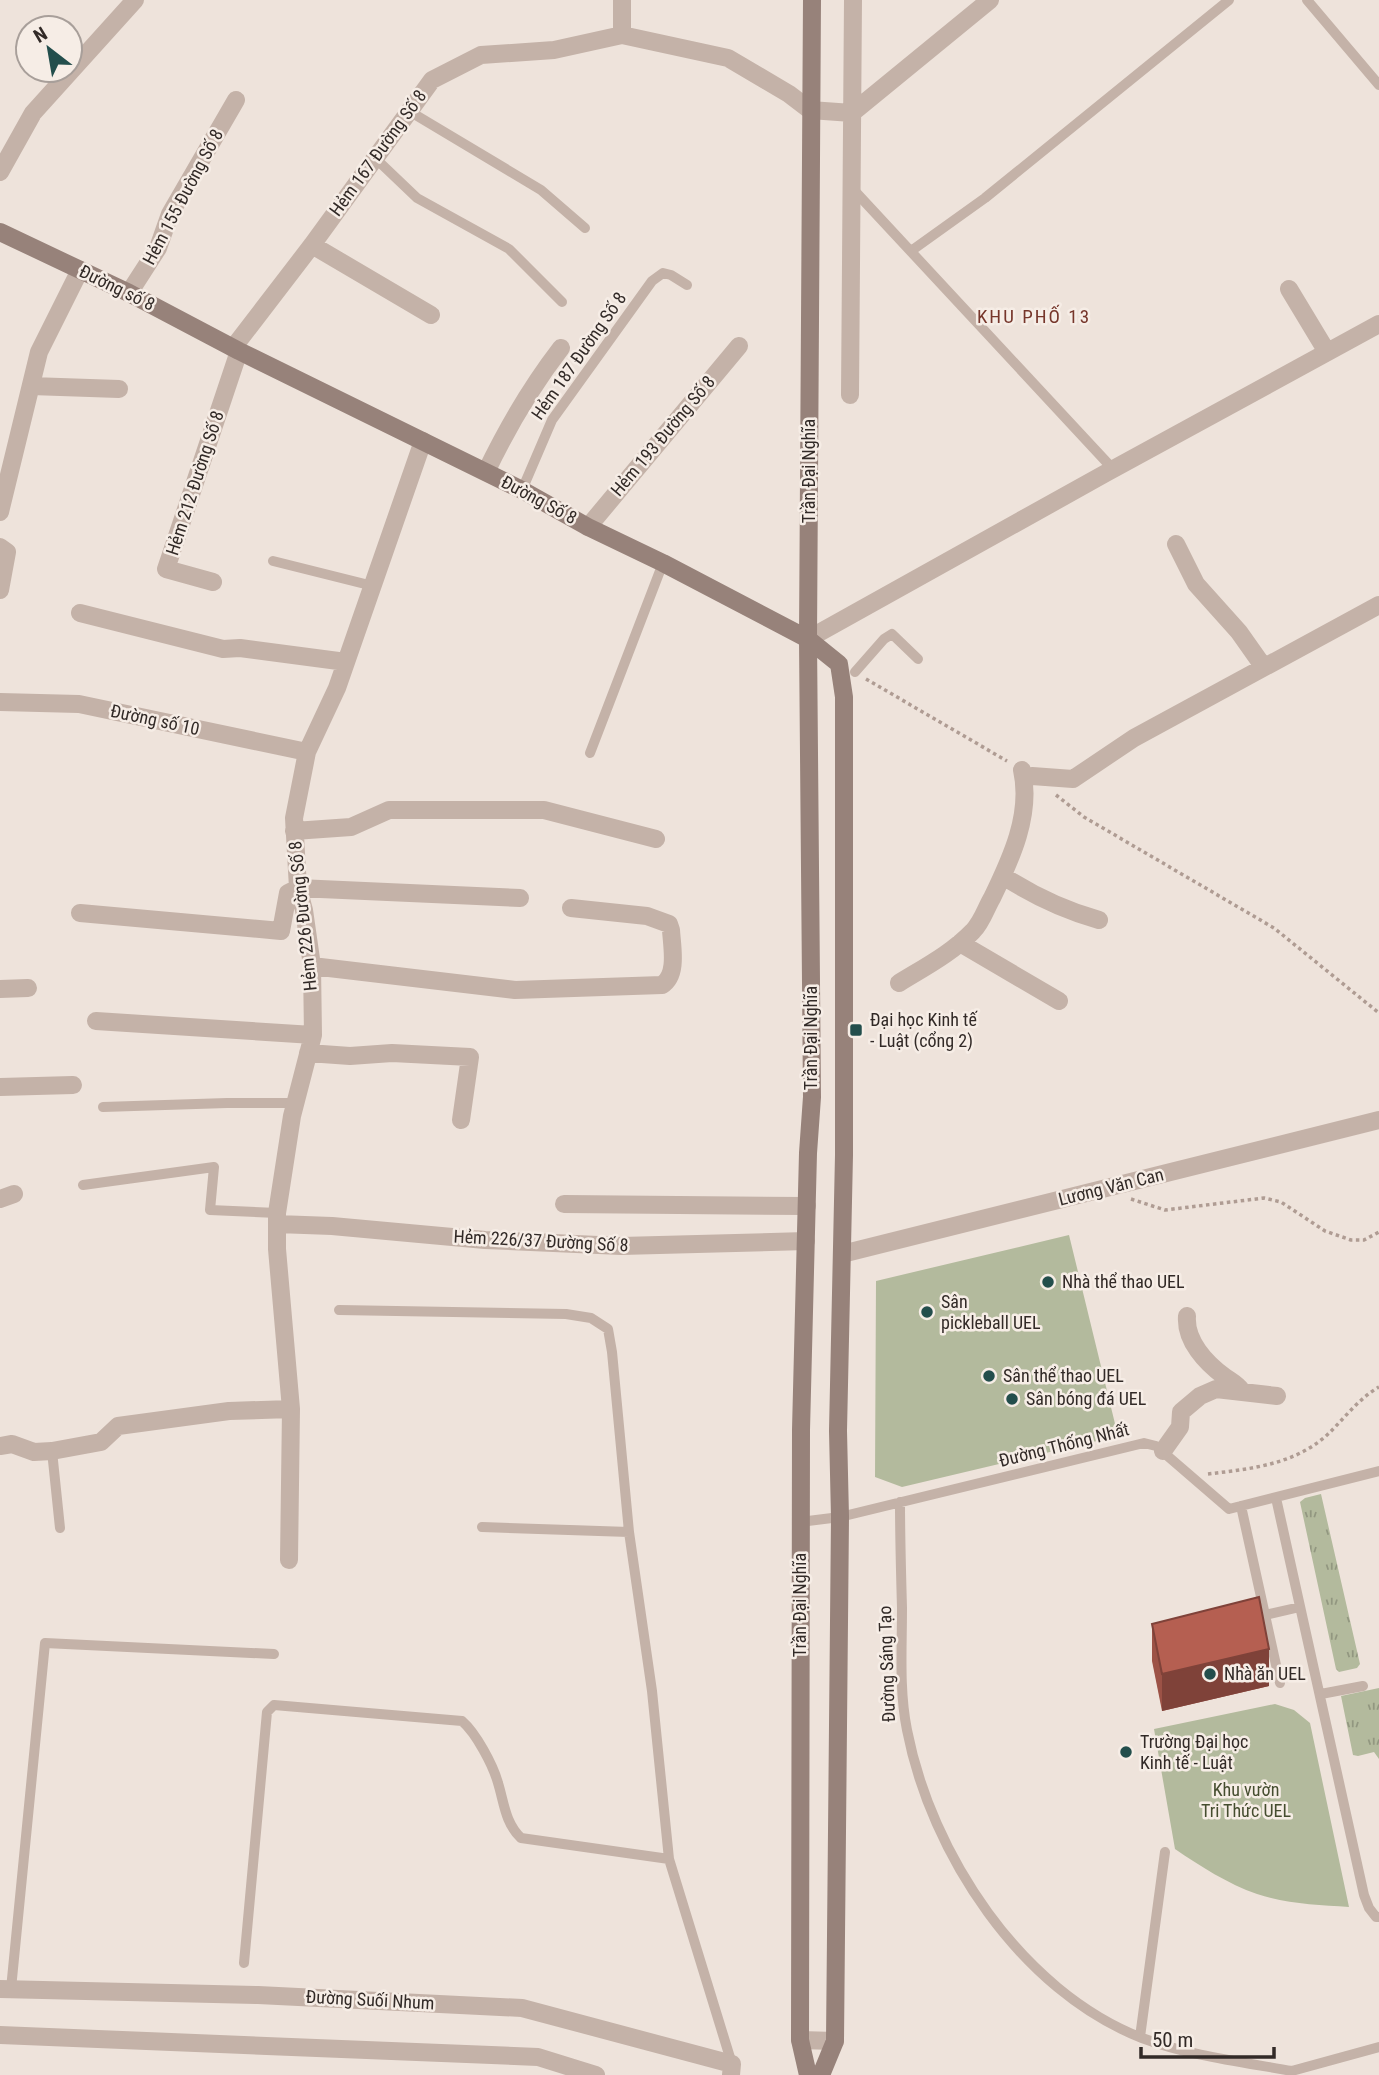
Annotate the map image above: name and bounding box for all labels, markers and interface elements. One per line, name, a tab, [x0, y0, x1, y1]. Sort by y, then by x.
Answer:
north arrow	[14, 14, 84, 84]
text: N	[30, 22, 51, 48]
street label: Hẻm 167 Đường Số 8	[325, 86, 430, 220]
street label: Hẻm 155 Đường Số 8	[138, 125, 227, 268]
street label: Đường số 8	[76, 260, 158, 315]
street label: Hẻm 187 Đường Số 8	[527, 288, 630, 423]
district label: KHU PHỐ 13	[977, 304, 1091, 328]
street label: Hẻm 193 Đường Số 8	[606, 371, 719, 500]
street label: Hẻm 212 Đường Số 8	[161, 408, 228, 558]
street label: Trần Đại Nghĩa	[798, 419, 819, 523]
street label: Đường Số 8	[498, 471, 581, 528]
street label: Đường số 10	[109, 700, 201, 739]
street label: Hẻm 226 Đường Số 8	[284, 840, 321, 992]
street label: Trần Đại Nghĩa	[800, 986, 821, 1090]
place label: Đại học Kinh tế - Luật (cổng 2)	[870, 1009, 978, 1052]
marker: Đại học Kinh tế - Luật (cổng 2)	[848, 1022, 864, 1038]
street label: Lương Văn Can	[1056, 1163, 1166, 1210]
street label: Hẻm 226/37 Đường Số 8	[453, 1225, 629, 1256]
place label: Nhà thể thao UEL	[1062, 1271, 1185, 1292]
marker: Nhà thể thao UEL	[1040, 1274, 1056, 1290]
place label: Sân pickleball UEL	[941, 1291, 1041, 1333]
marker: Sân pickleball UEL	[919, 1304, 935, 1320]
place label: Sân thể thao UEL	[1003, 1365, 1124, 1386]
marker: Sân thể thao UEL	[981, 1368, 997, 1384]
place label: Sân bóng đá UEL	[1026, 1388, 1147, 1409]
marker: Sân bóng đá UEL	[1004, 1391, 1020, 1407]
street label: Đường Thống Nhất	[997, 1418, 1131, 1471]
street label: Trần Đại Nghĩa	[789, 1553, 810, 1657]
street label: Đường Sáng Tạo	[874, 1605, 899, 1723]
place label: Nhà ăn UEL	[1224, 1663, 1306, 1684]
marker: Nhà ăn UEL	[1202, 1666, 1218, 1682]
place label: Trường Đại học Kinh tế - Luật	[1140, 1731, 1248, 1773]
marker: Trường Đại học Kinh tế - Luật	[1118, 1744, 1134, 1760]
park label: Khu vườn Tri Thức UEL	[1201, 1779, 1292, 1821]
street label: Đường Suối Nhum	[305, 1986, 435, 2013]
scale bar	[1141, 2016, 1274, 2060]
text: 50 m	[1152, 2028, 1193, 2052]

